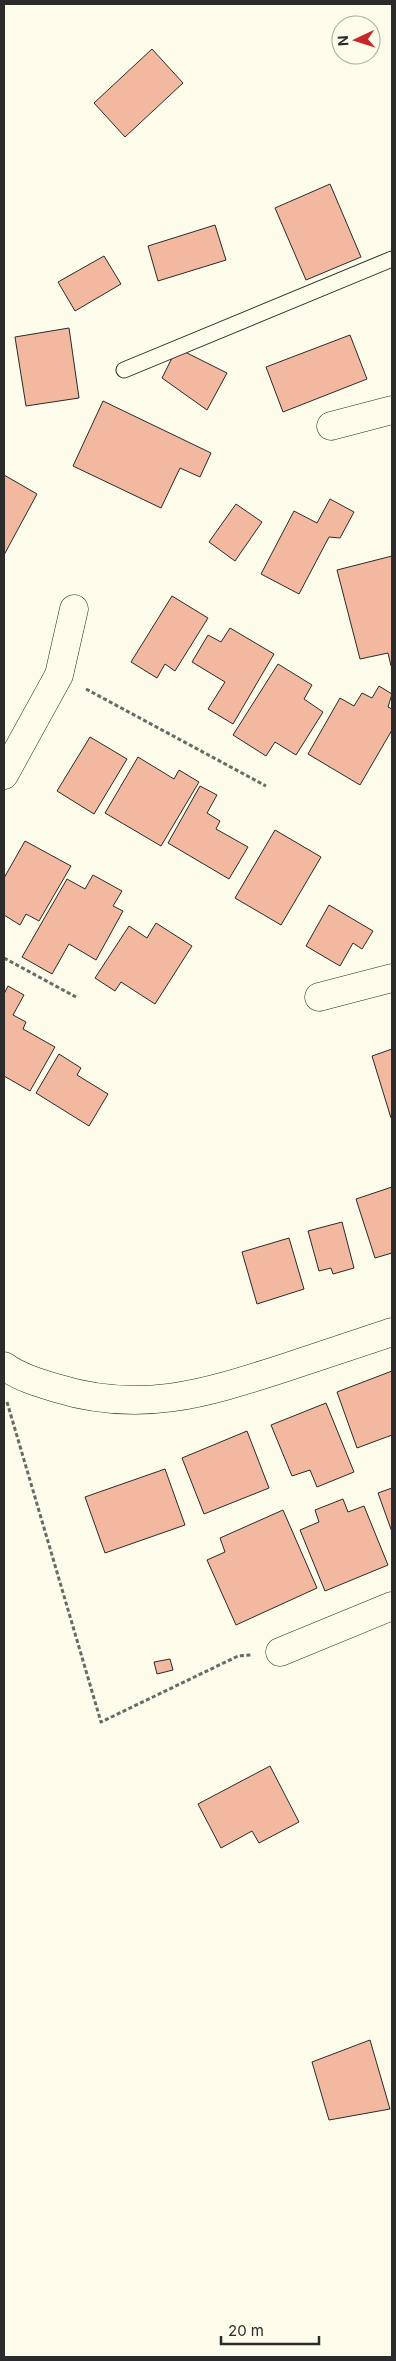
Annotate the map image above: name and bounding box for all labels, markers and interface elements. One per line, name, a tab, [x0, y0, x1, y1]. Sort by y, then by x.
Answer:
north arrow	[331, 15, 381, 65]
text: N	[334, 35, 351, 47]
scale bar	[221, 2314, 318, 2346]
text: 20 m	[228, 2321, 264, 2340]

